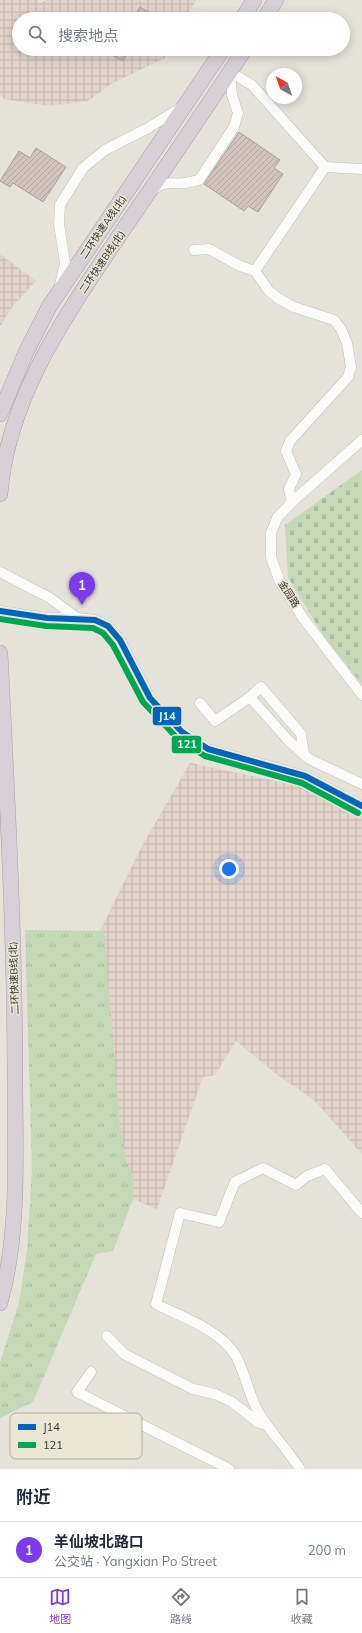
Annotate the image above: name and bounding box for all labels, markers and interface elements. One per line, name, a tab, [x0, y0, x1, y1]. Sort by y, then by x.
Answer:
search box	[12, 12, 350, 56]
icon: search	[26, 23, 48, 45]
text: 搜索地点	[58, 26, 118, 45]
north arrow	[266, 68, 302, 104]
street label: 二环快速A线(北)	[77, 193, 129, 261]
street label: 二环快速B线(北)	[76, 228, 128, 296]
pin: 1	[69, 572, 95, 605]
street label: 金园路	[276, 578, 302, 610]
line badge: J14	[152, 706, 182, 726]
text: J14	[158, 709, 176, 723]
line badge: 121	[171, 735, 202, 754]
text: 121	[177, 737, 197, 751]
your location	[219, 859, 239, 879]
street label: 二环快速B线(北)	[6, 941, 22, 1015]
legend	[10, 1413, 142, 1459]
text: J14	[43, 1420, 60, 1434]
text: 121	[43, 1438, 63, 1452]
text: 附近	[16, 1486, 50, 1507]
text: 羊仙坡北路口	[54, 1532, 144, 1551]
text: 1	[25, 1542, 33, 1558]
text: 200 m	[308, 1542, 346, 1558]
text: 公交站 · Yangxian Po Street	[54, 1553, 217, 1569]
tab: 地图	[49, 1586, 71, 1626]
tab: 路线	[170, 1586, 192, 1626]
tab: 收藏	[291, 1586, 313, 1626]

